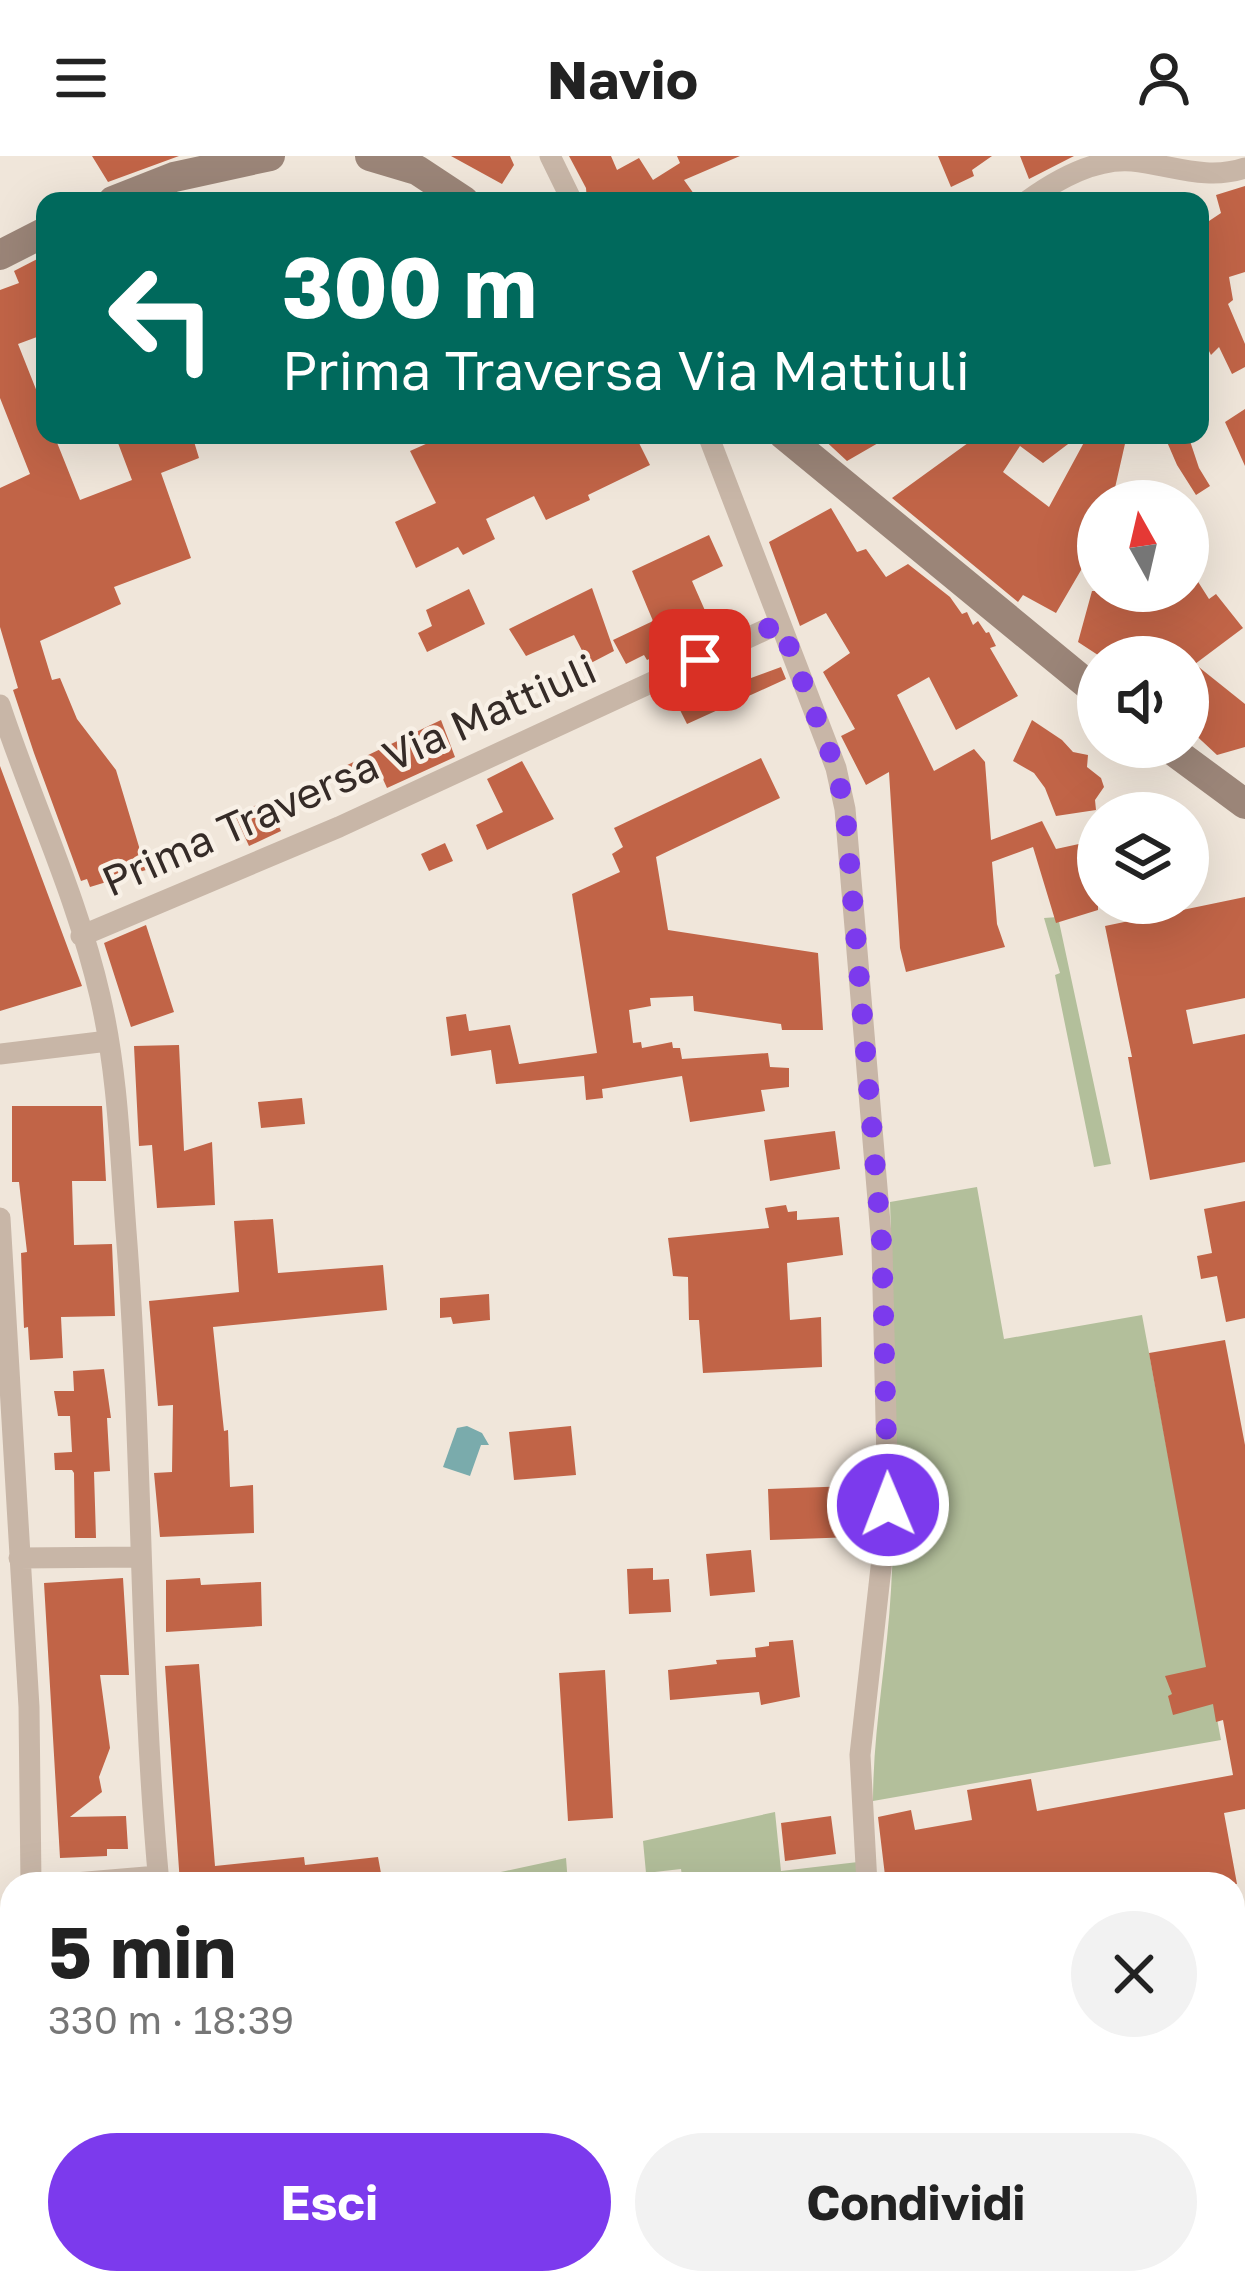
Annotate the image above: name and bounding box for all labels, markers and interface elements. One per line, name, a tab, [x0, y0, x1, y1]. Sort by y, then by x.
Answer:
icon: menu	[48, 45, 114, 111]
icon: person	[1131, 45, 1197, 111]
text: Navio	[547, 46, 698, 111]
text: 300 m	[282, 236, 537, 336]
icon: left	[84, 240, 240, 396]
text: Prima Traversa Via Mattiuli	[282, 337, 970, 402]
north arrow	[1077, 480, 1209, 612]
map controls	[1077, 480, 1209, 924]
pin	[649, 609, 751, 711]
icon: arrive	[667, 627, 733, 693]
button: sound	[1077, 636, 1209, 768]
street label: Prima Traversa Via Mattiuli	[94, 642, 603, 906]
button: layers	[1077, 792, 1209, 924]
position arrow	[825, 1442, 951, 1568]
text: 5 min	[48, 1907, 236, 1994]
button: close	[1071, 1911, 1197, 2037]
text: 330 m · 18:39	[48, 1996, 294, 2043]
button: Esci	[48, 2133, 611, 2271]
button: Condividi	[635, 2133, 1197, 2271]

